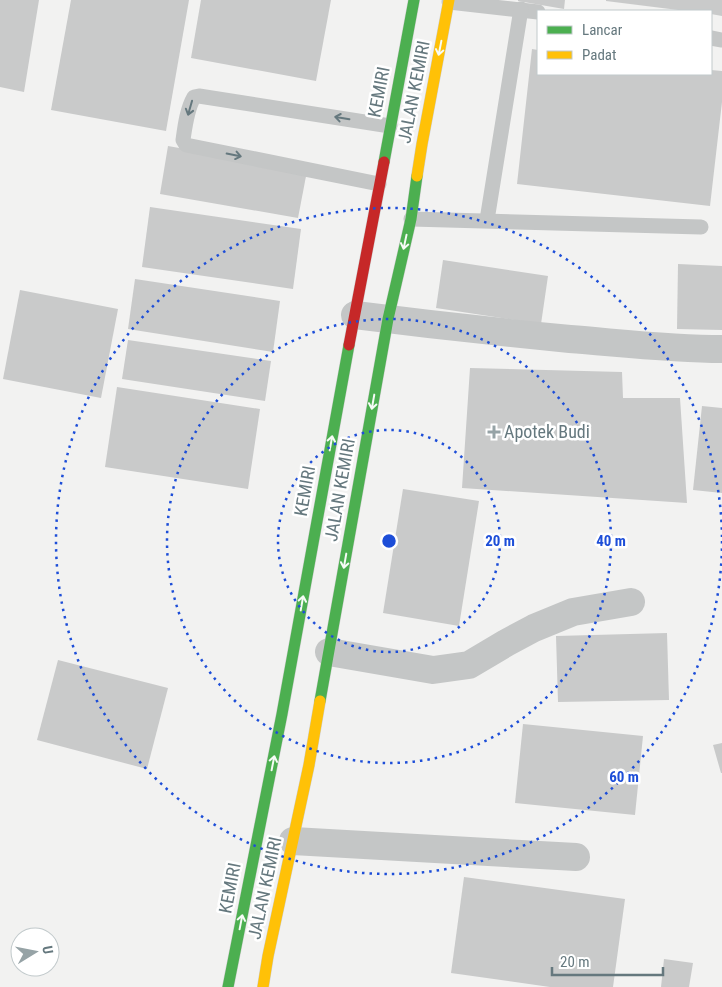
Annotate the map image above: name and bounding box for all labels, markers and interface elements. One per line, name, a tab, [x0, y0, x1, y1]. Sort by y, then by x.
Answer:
legend	[537, 10, 712, 75]
text: Lancar	[582, 21, 623, 39]
street label: JALAN KEMIRI	[393, 39, 434, 145]
one-way arrow	[435, 39, 444, 55]
text: Padat	[582, 46, 616, 64]
street label: KEMIRI	[363, 65, 394, 119]
one-way arrow	[184, 100, 194, 116]
one-way arrow	[335, 113, 351, 123]
one-way arrow	[226, 150, 242, 160]
one-way arrow	[400, 234, 410, 250]
one-way arrow	[368, 393, 378, 409]
place label: Apotek Budi	[504, 421, 590, 442]
marker: Apotek Budi	[488, 426, 500, 438]
one-way arrow	[327, 435, 337, 451]
street label: JALAN KEMIRI	[320, 437, 359, 543]
street label: KEMIRI	[290, 464, 319, 518]
centre of rings	[380, 532, 398, 550]
text: 20 m	[485, 532, 515, 550]
text: 40 m	[596, 532, 626, 550]
one-way arrow	[339, 553, 349, 569]
one-way arrow	[298, 595, 308, 611]
one-way arrow	[268, 755, 278, 771]
text: 60 m	[609, 768, 639, 786]
street label: JALAN KEMIRI	[243, 835, 286, 941]
street label: KEMIRI	[214, 861, 245, 915]
one-way arrow	[236, 914, 246, 930]
north arrow	[10, 927, 60, 977]
text: U	[39, 944, 56, 955]
scale bar	[552, 944, 663, 976]
text: 20 m	[560, 953, 590, 971]

